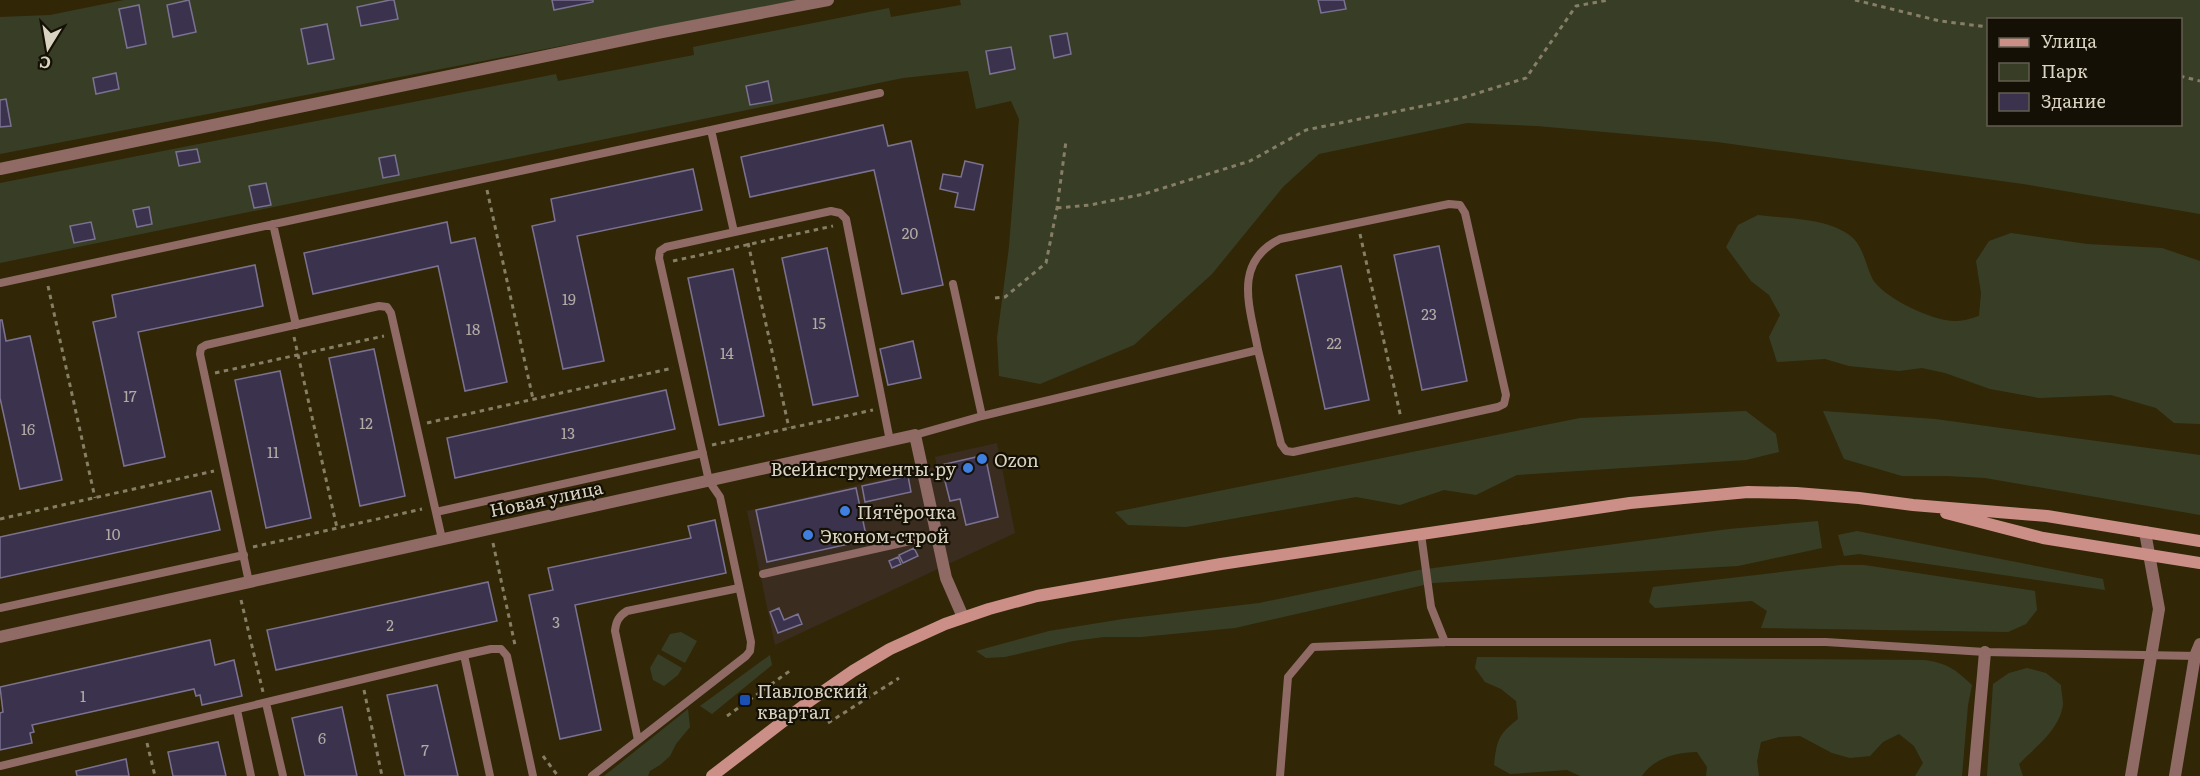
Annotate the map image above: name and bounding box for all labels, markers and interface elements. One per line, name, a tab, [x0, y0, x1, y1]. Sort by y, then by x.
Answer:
north arrow	[18, 18, 78, 78]
legend	[1987, 18, 2182, 126]
text: Улица	[2041, 27, 2097, 54]
text: С	[37, 51, 53, 77]
text: Парк	[2041, 57, 2088, 84]
text: Здание	[2041, 87, 2106, 114]
house number: 20	[902, 221, 918, 244]
house number: 19	[562, 287, 576, 310]
house number: 23	[1421, 302, 1437, 325]
house number: 15	[812, 311, 826, 334]
house number: 18	[466, 317, 480, 340]
house number: 22	[1326, 331, 1342, 354]
house number: 14	[720, 341, 734, 364]
house number: 17	[123, 384, 137, 407]
house number: 12	[359, 411, 373, 434]
house number: 16	[21, 417, 35, 440]
house number: 13	[561, 421, 575, 444]
house number: 11	[267, 440, 279, 463]
place label: Ozon	[994, 446, 1039, 473]
marker: Ozon	[975, 452, 989, 466]
place label: ВсеИнструменты.ру	[771, 455, 957, 482]
marker: ВсеИнструменты.ру	[961, 461, 975, 475]
street label: Новая улица	[487, 473, 605, 523]
place label: Пятёрочка	[857, 498, 956, 525]
marker: Пятёрочка	[838, 504, 852, 518]
house number: 10	[106, 522, 121, 545]
place label: Эконом-строй	[820, 522, 949, 549]
marker: Эконом-строй	[801, 528, 815, 542]
house number: 3	[552, 610, 560, 633]
house number: 2	[386, 613, 394, 636]
place label: Павловский квартал	[757, 677, 868, 725]
house number: 1	[80, 684, 86, 707]
marker: Павловский квартал	[738, 693, 752, 707]
house number: 6	[318, 726, 326, 749]
house number: 7	[421, 738, 429, 761]

